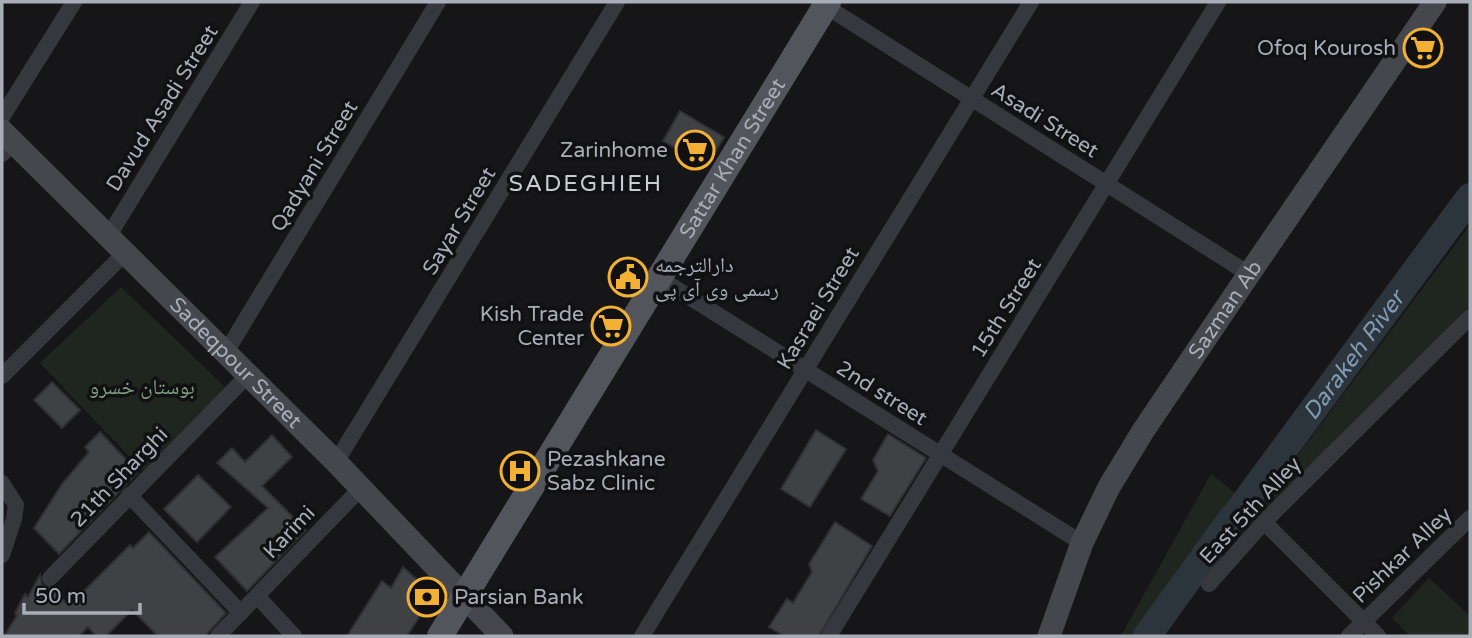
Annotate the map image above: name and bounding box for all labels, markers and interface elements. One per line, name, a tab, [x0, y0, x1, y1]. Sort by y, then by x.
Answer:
street label: Davud Asadi Street	[101, 21, 224, 196]
supermarket icon: Ofoq Kourosh	[1402, 27, 1444, 69]
place label: Ofoq Kourosh	[1257, 36, 1396, 61]
street label: Sattar Khan Street	[674, 74, 791, 243]
street label: Asadi Street	[987, 78, 1103, 163]
street label: Qadyani Street	[266, 96, 363, 236]
supermarket icon: Zarinhome	[674, 129, 716, 171]
place label: Zarinhome	[560, 138, 668, 163]
street label: Sayar Street	[418, 163, 501, 280]
district label: SADEGHIEH	[509, 170, 663, 198]
street label: Kasraei Street	[772, 243, 865, 374]
place label: دارالترجمه رسمی وی آی پی	[655, 253, 779, 302]
street label: 15th Street	[966, 254, 1047, 363]
public building icon: دارالترجمه رسمی وی آی پی	[607, 256, 649, 298]
street label: Sazman Ab	[1183, 256, 1268, 364]
water label: Darakeh River	[1297, 283, 1413, 426]
street label: Sadeqpour Street	[164, 292, 306, 434]
place label: Kish Trade Center	[480, 302, 584, 351]
supermarket icon: Kish Trade Center	[590, 305, 632, 347]
street label: 2nd street	[832, 356, 932, 431]
park label: بوستان خسرو	[89, 375, 195, 400]
street label: 21th Sharghi	[66, 422, 173, 532]
place label: Pezashkane Sabz Clinic	[547, 447, 666, 496]
hospital icon: Pezashkane Sabz Clinic	[499, 450, 541, 492]
street label: East 5th Alley	[1194, 452, 1306, 569]
street label: Karimi	[258, 501, 320, 564]
street label: Pishkar Alley	[1348, 502, 1457, 609]
scale bar	[24, 572, 140, 616]
bank icon: Parsian Bank	[406, 576, 448, 618]
text: 50 m	[35, 584, 86, 609]
place label: Parsian Bank	[454, 585, 583, 610]

